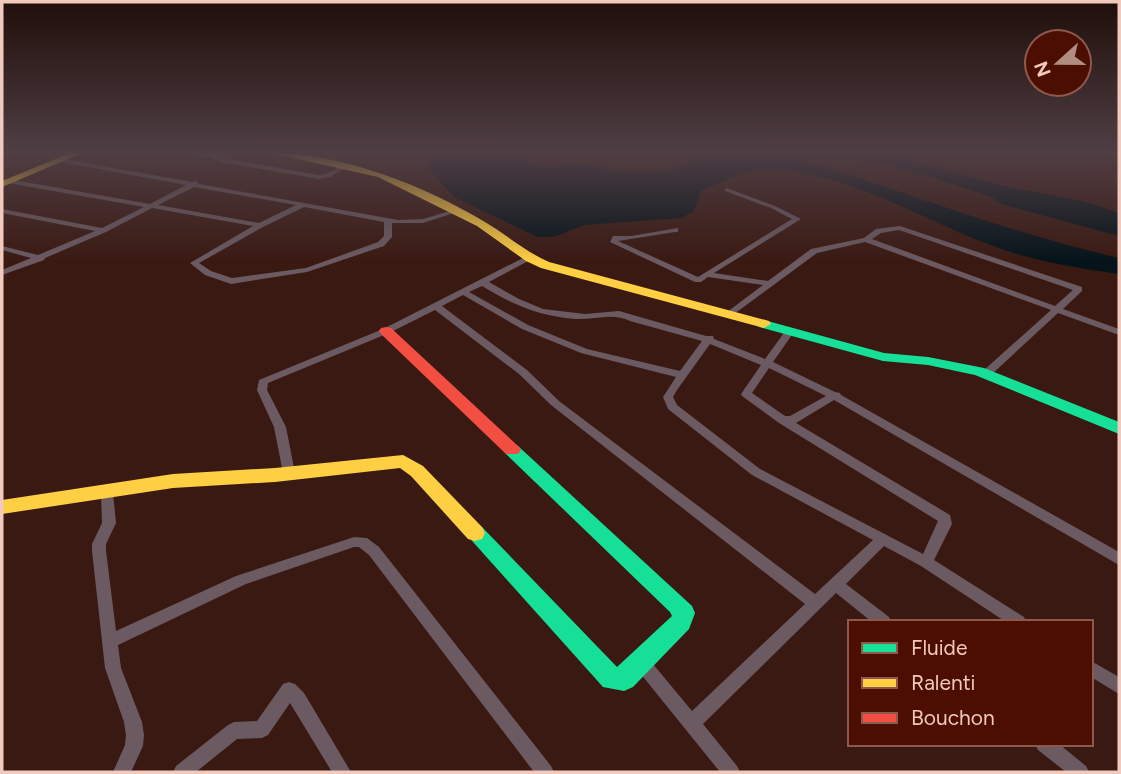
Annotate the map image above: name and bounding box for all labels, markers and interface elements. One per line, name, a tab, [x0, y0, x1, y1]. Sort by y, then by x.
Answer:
north arrow	[1023, 28, 1093, 98]
text: N	[1029, 58, 1056, 80]
legend	[848, 620, 1093, 746]
text: Fluide	[911, 635, 967, 660]
text: Ralenti	[911, 670, 975, 695]
text: Bouchon	[911, 705, 995, 730]

